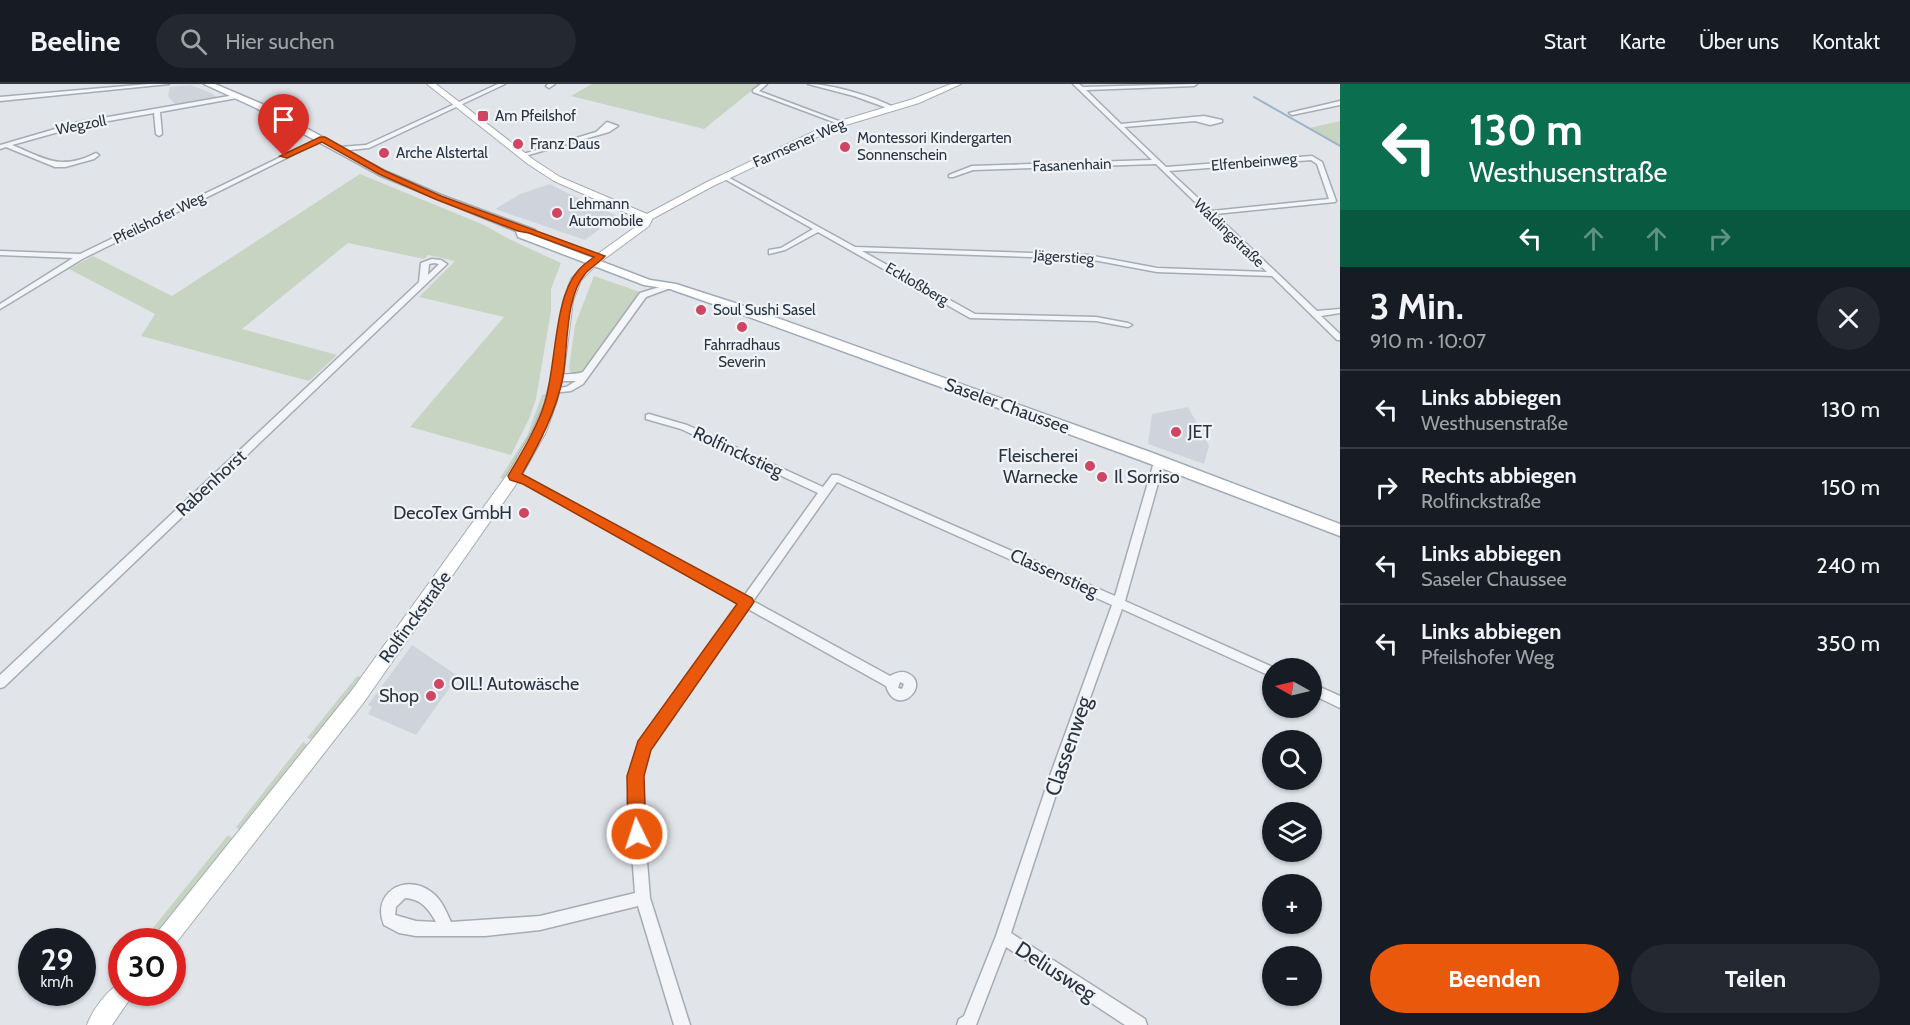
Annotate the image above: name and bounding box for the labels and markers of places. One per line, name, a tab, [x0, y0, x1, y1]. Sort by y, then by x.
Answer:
pin	[258, 94, 309, 156]
place label: Am Pfeilshof	[495, 107, 576, 125]
marker: Am Pfeilshof	[476, 109, 490, 123]
place label: Montessori Kindergarten Sonnenschein	[857, 129, 1012, 164]
place label: Franz Daus	[530, 135, 600, 153]
marker: Franz Daus	[511, 137, 525, 151]
marker: Montessori Kindergarten Sonnenschein	[838, 140, 852, 154]
place label: Arche Alstertal	[396, 144, 488, 162]
marker: Arche Alstertal	[377, 146, 391, 160]
place label: Lehmann Automobile	[569, 195, 644, 230]
marker: Lehmann Automobile	[550, 206, 564, 220]
place label: Soul Sushi Sasel	[713, 301, 816, 319]
marker: Soul Sushi Sasel	[694, 303, 708, 317]
marker: Fahrradhaus Severin	[735, 320, 749, 334]
place label: Fahrradhaus Severin	[704, 336, 780, 371]
place label: JET	[1187, 421, 1213, 443]
marker: JET	[1169, 425, 1183, 439]
place label: Fleischerei Warnecke	[998, 445, 1078, 488]
marker: Fleischerei Warnecke	[1083, 459, 1097, 473]
place label: Il Sorriso	[1114, 466, 1180, 488]
marker: Il Sorriso	[1095, 470, 1109, 484]
place label: DecoTex GmbH	[393, 502, 512, 524]
marker: DecoTex GmbH	[517, 506, 531, 520]
place label: OIL! Autowäsche	[451, 673, 579, 695]
marker: OIL! Autowäsche	[432, 677, 446, 691]
place label: Shop	[379, 685, 419, 707]
marker: Shop	[424, 689, 438, 703]

